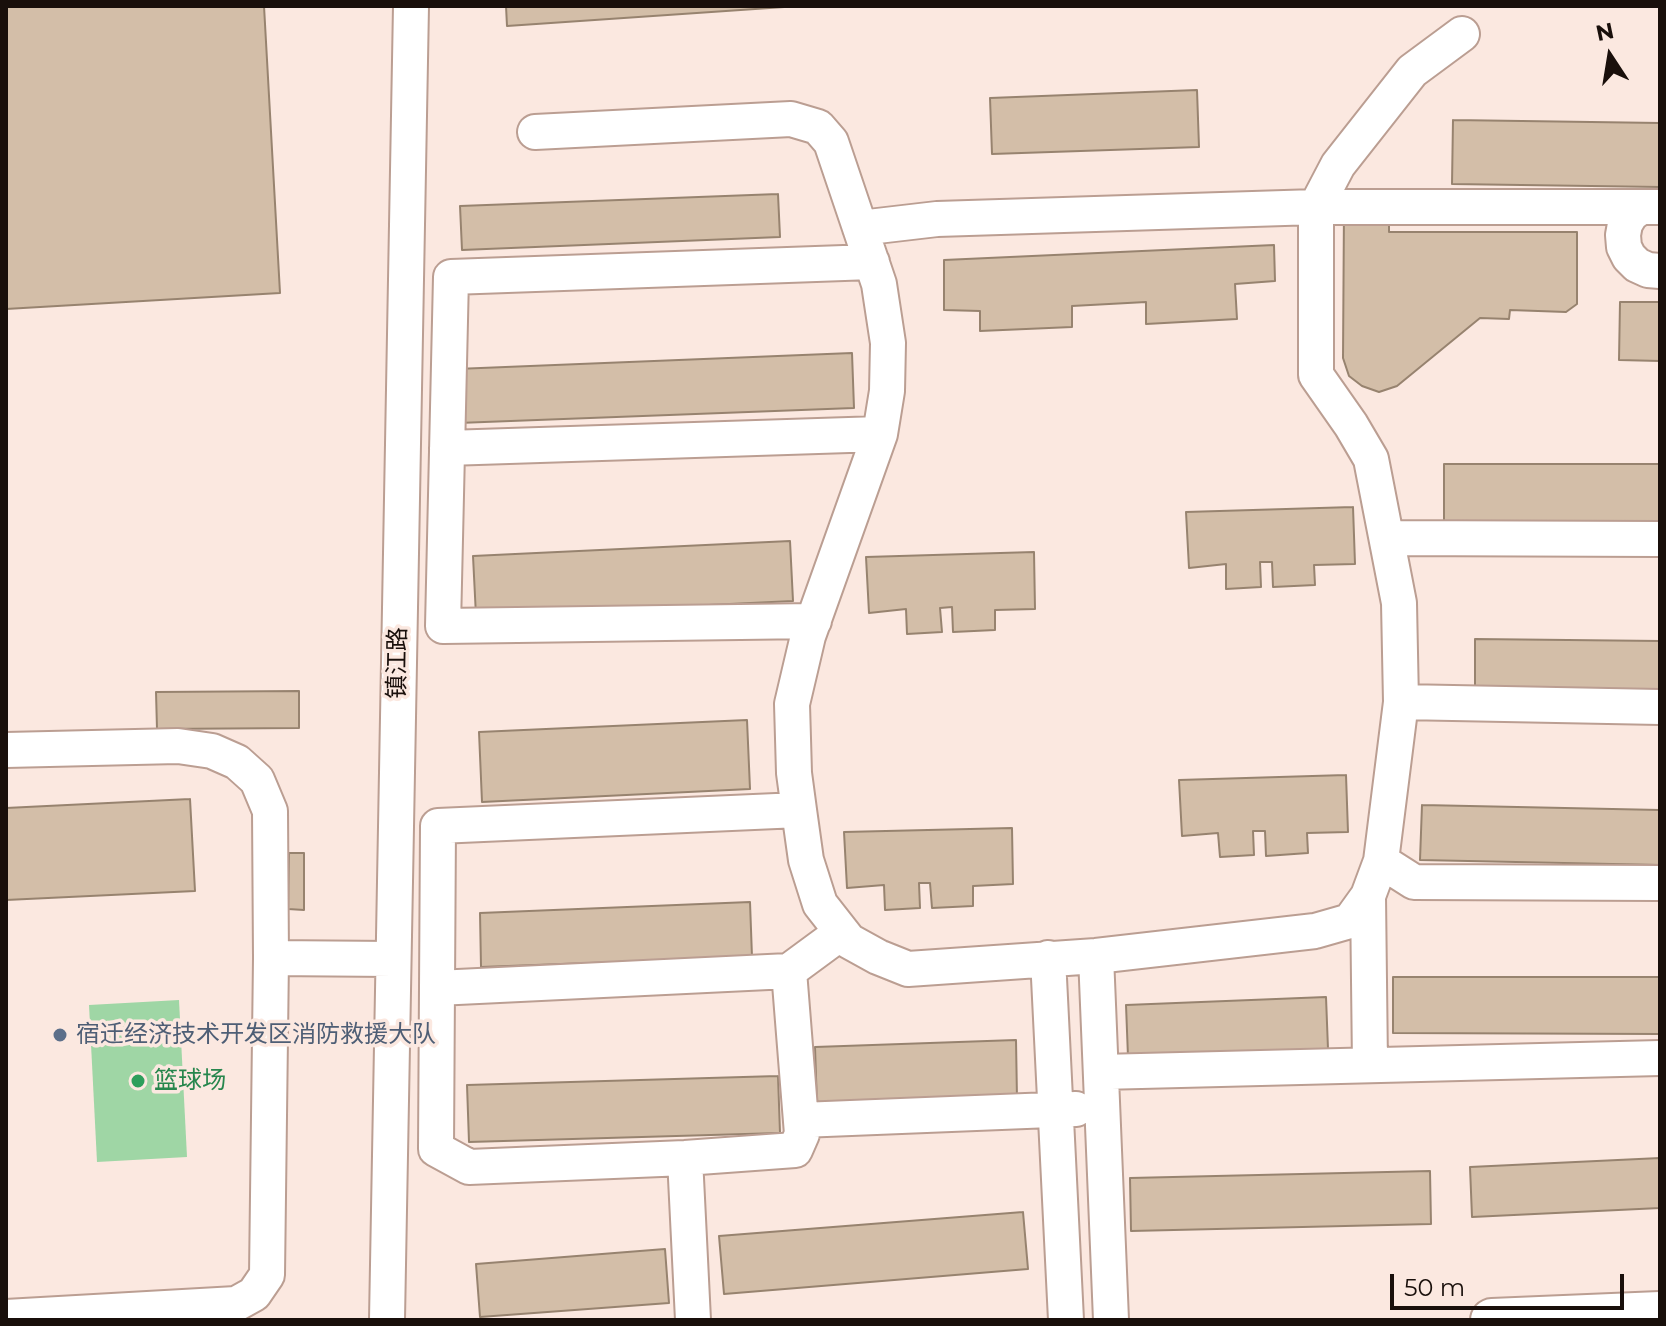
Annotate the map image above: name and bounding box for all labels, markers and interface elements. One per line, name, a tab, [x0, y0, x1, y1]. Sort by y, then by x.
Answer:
north arrow	[1570, 16, 1650, 96]
text: N	[1593, 17, 1616, 47]
street label: 镇江路	[383, 627, 413, 699]
place label: 宿迁经济技术开发区消防救援大队	[76, 1021, 436, 1049]
marker: 宿迁经济技术开发区消防救援大队	[51, 1026, 69, 1044]
place label: 篮球场	[154, 1067, 226, 1095]
marker: 篮球场	[129, 1072, 147, 1090]
scale bar	[1394, 1258, 1628, 1308]
text: 50 m	[1404, 1273, 1465, 1302]

